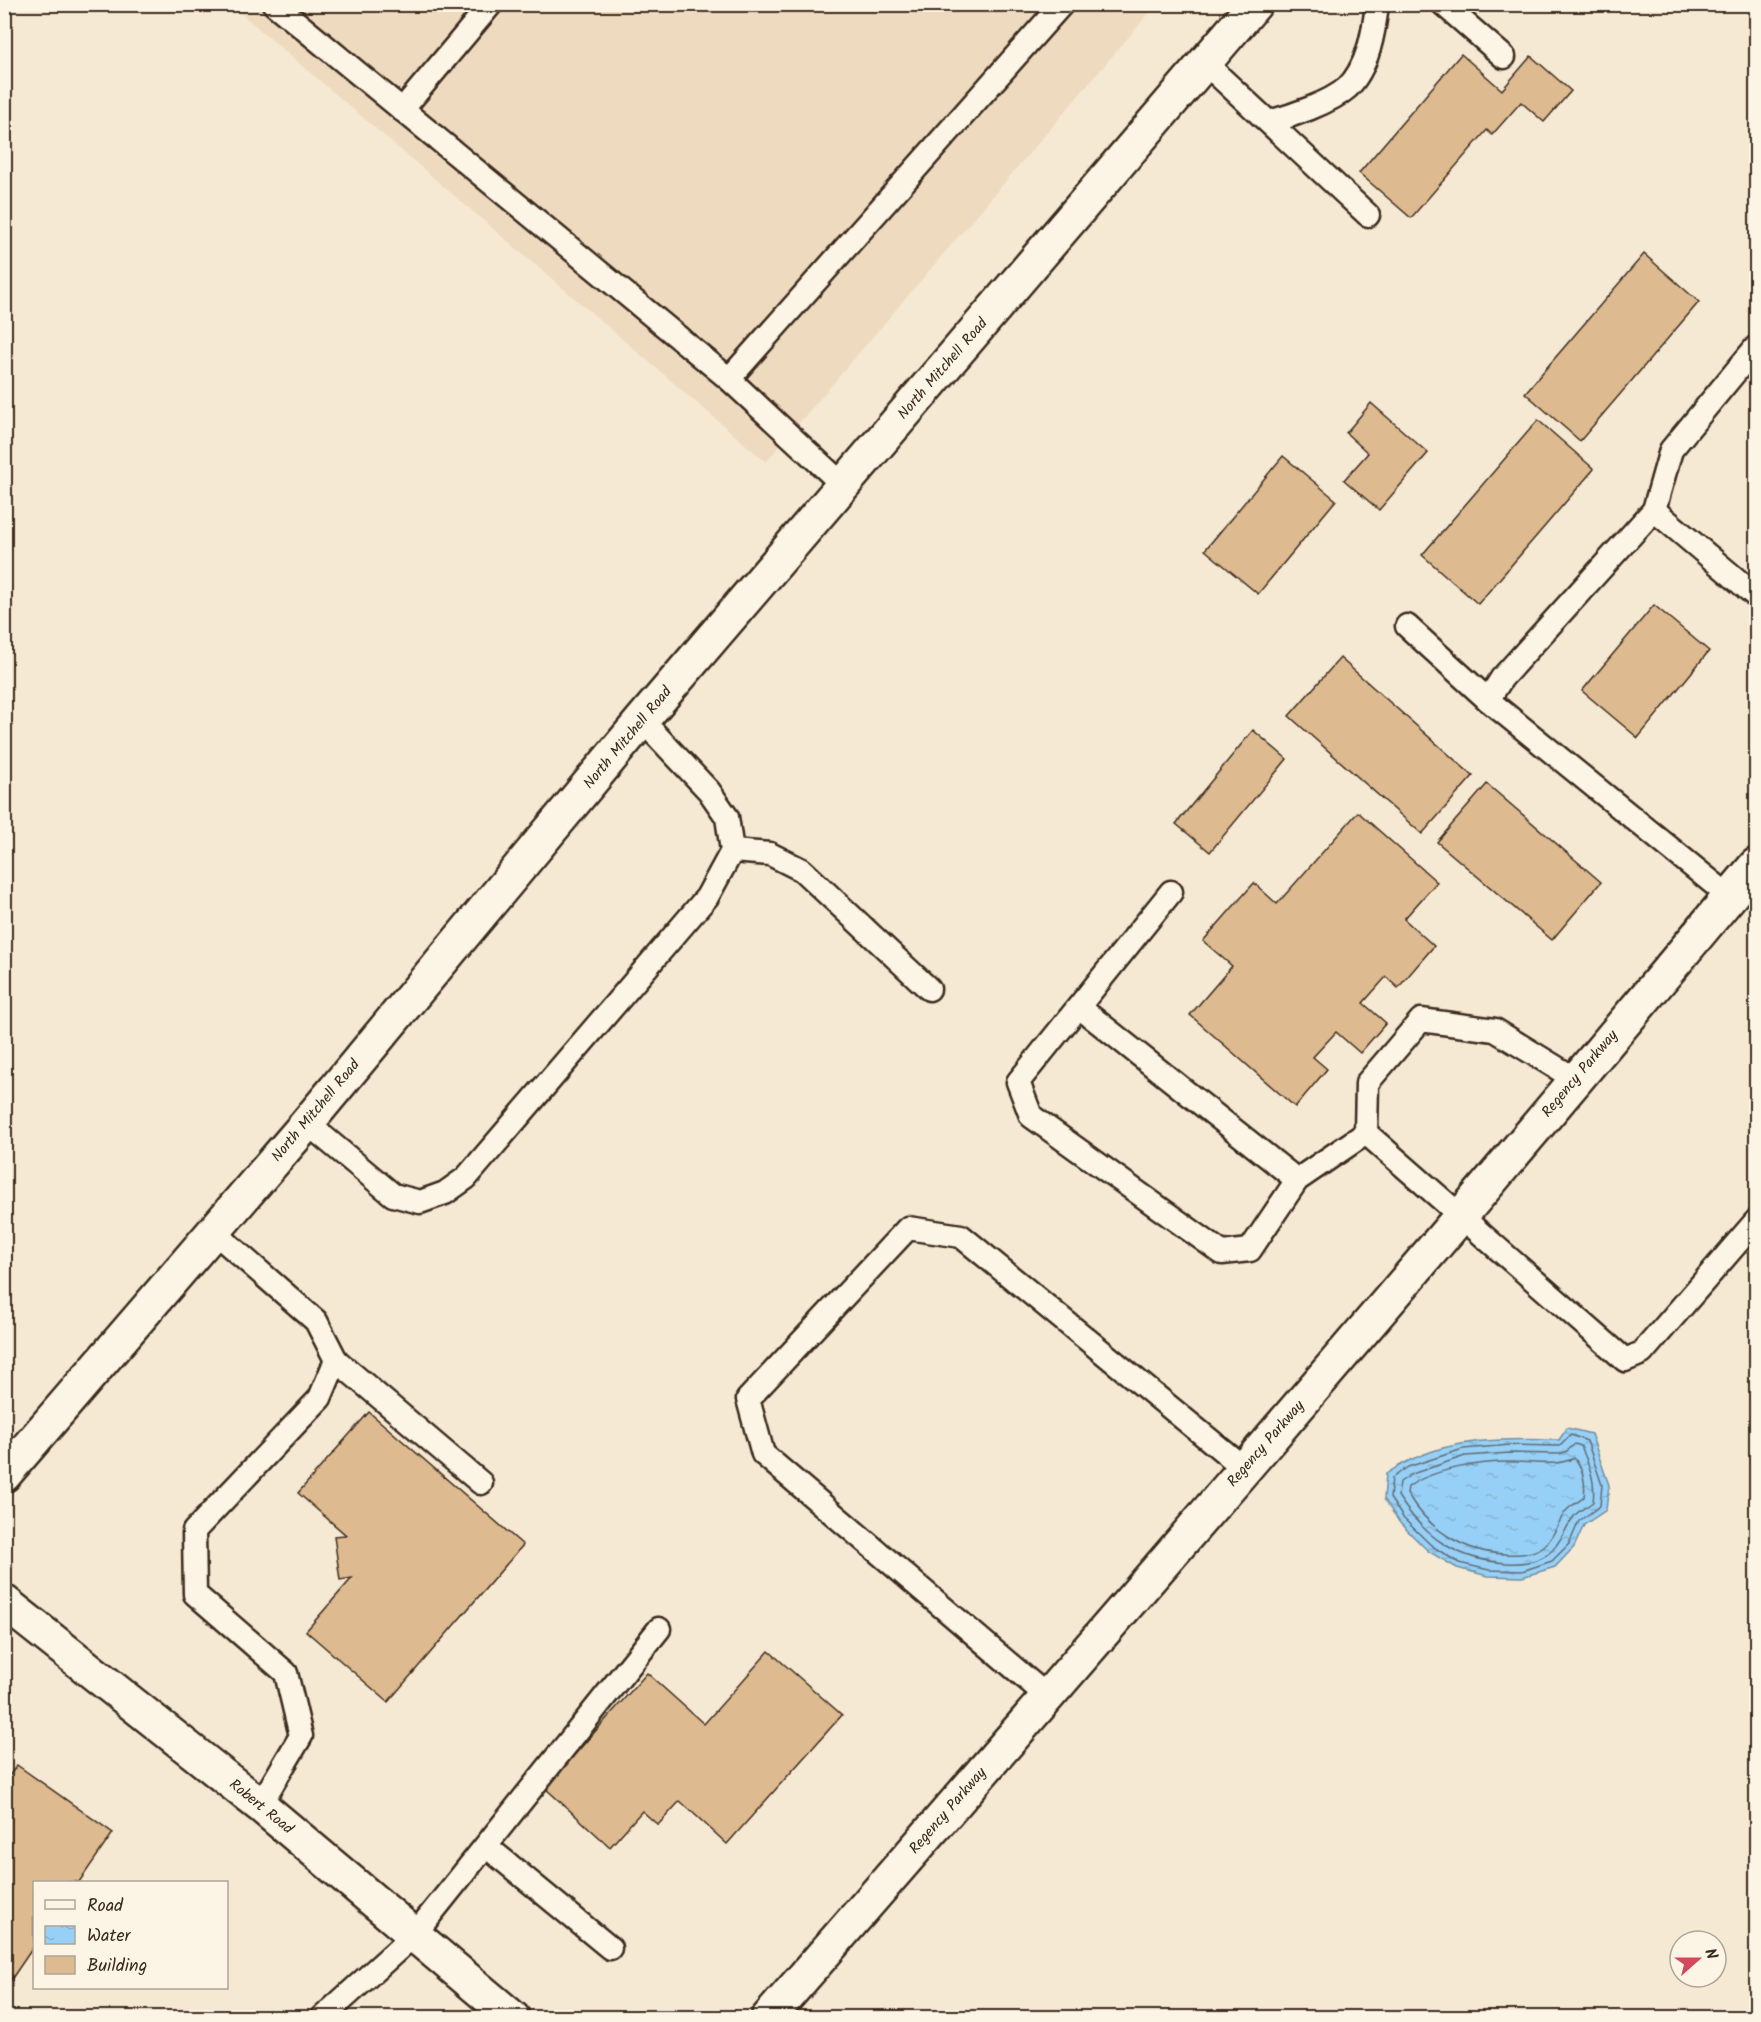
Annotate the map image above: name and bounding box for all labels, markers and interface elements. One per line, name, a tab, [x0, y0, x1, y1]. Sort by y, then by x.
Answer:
street label: North Mitchell Road	[892, 312, 994, 425]
street label: North Mitchell Road	[578, 681, 679, 795]
street label: Regency Parkway	[1536, 1024, 1625, 1123]
street label: North Mitchell Road	[266, 1054, 367, 1168]
street label: Regency Parkway	[1221, 1394, 1311, 1493]
street label: Regency Parkway	[903, 1761, 993, 1860]
street label: Robert Road	[224, 1773, 299, 1841]
legend	[33, 1881, 228, 1989]
text: Road	[87, 1892, 124, 1921]
text: Water	[87, 1922, 132, 1951]
north arrow	[1668, 1929, 1728, 1989]
text: N	[1697, 1945, 1724, 1963]
text: Building	[87, 1952, 147, 1981]

